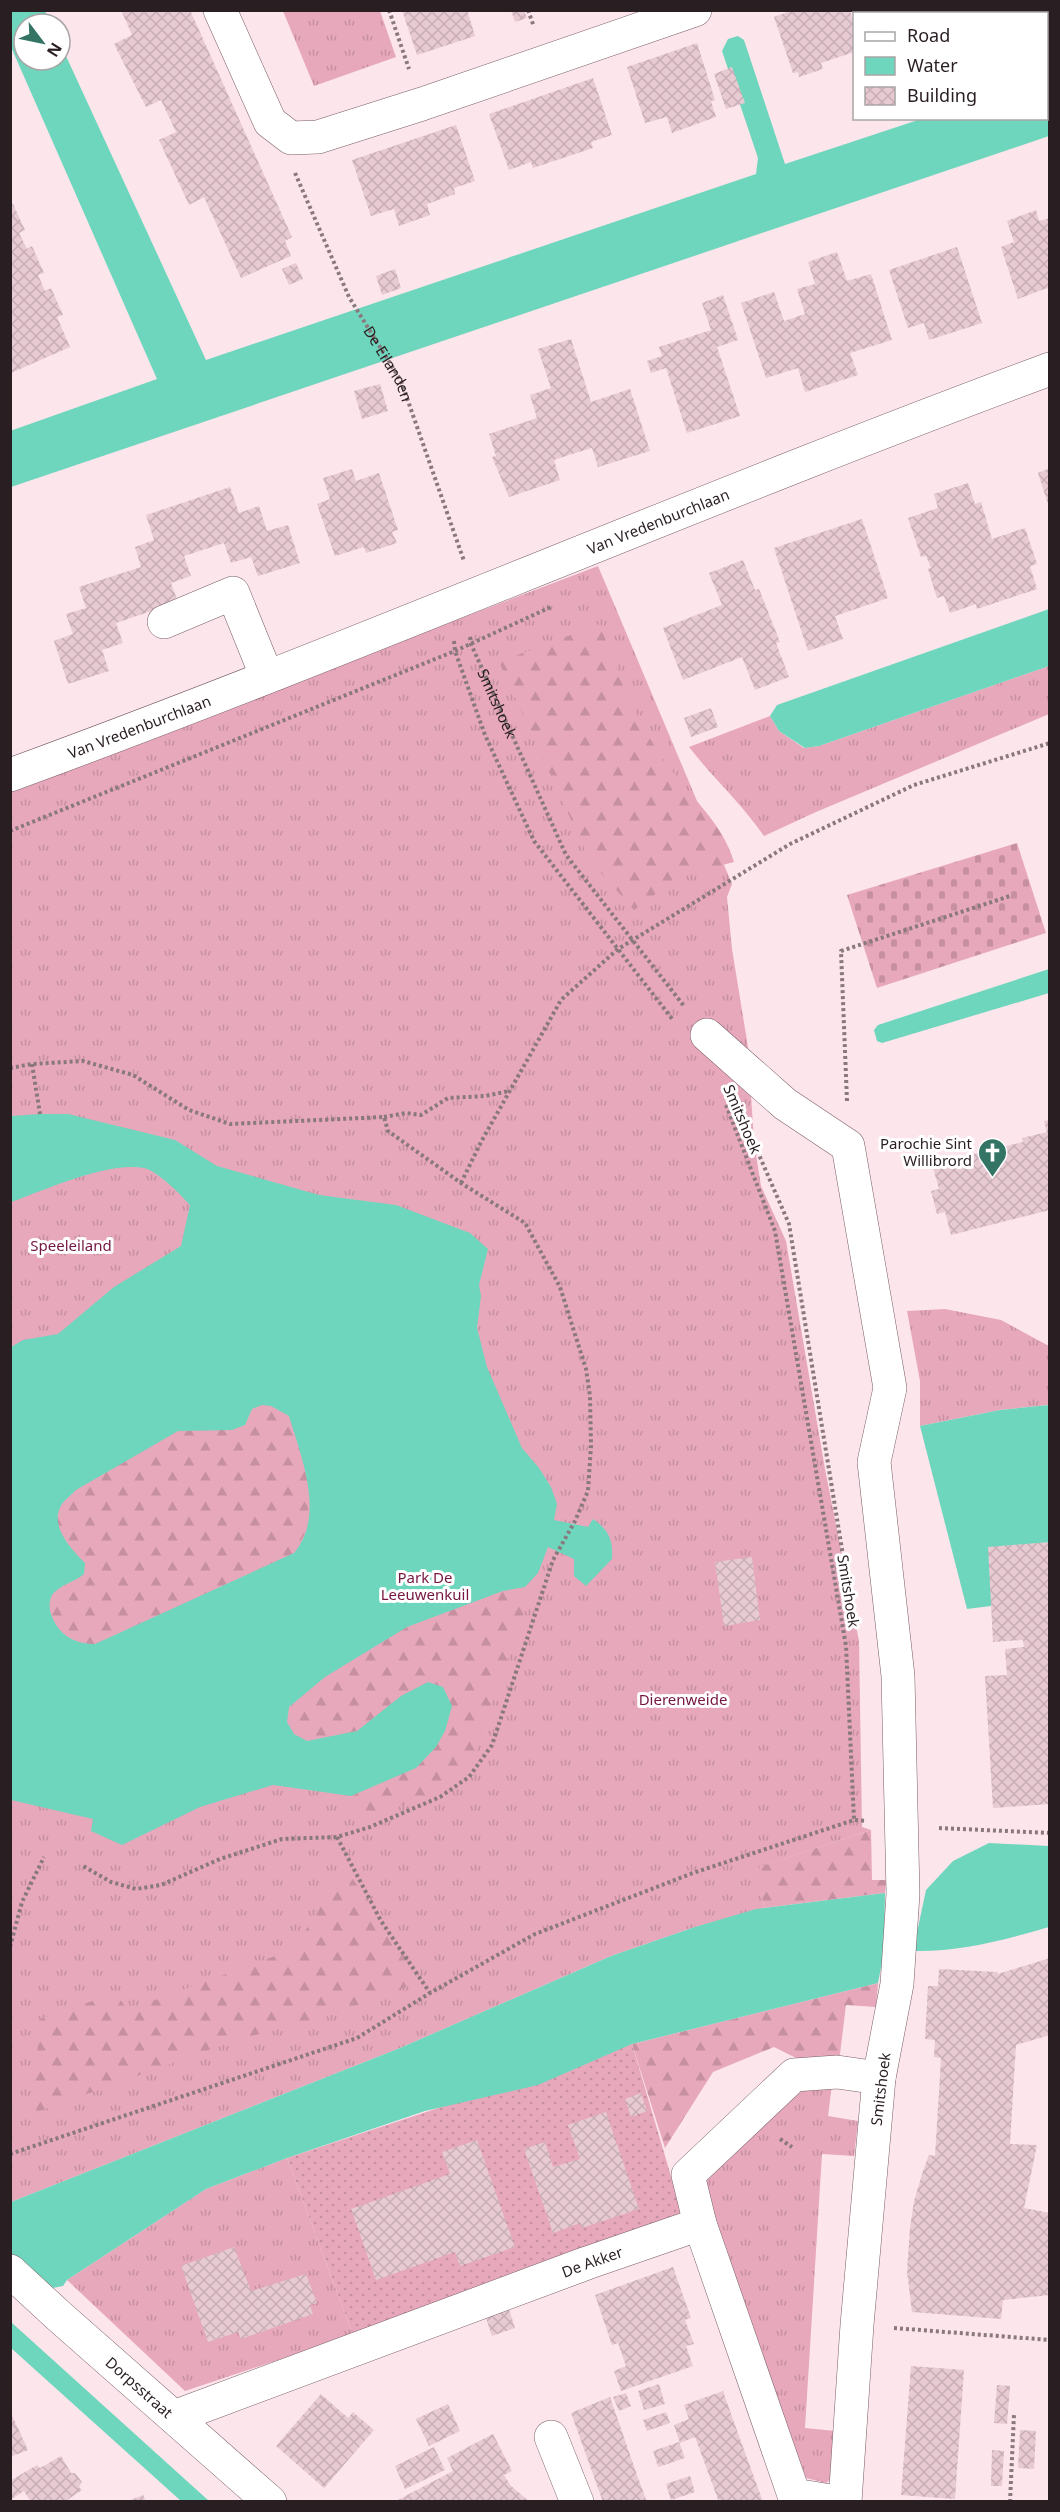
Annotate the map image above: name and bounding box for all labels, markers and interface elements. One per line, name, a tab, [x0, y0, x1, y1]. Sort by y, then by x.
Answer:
north arrow	[12, 12, 72, 72]
legend	[853, 12, 1048, 120]
text: Road	[907, 23, 950, 47]
text: N	[42, 39, 67, 61]
text: Water	[907, 53, 958, 77]
text: Building	[907, 83, 977, 107]
street label: De Eilanden	[359, 322, 417, 404]
street label: Van Vredenburchlaan	[584, 484, 732, 559]
street label: Smitshoek	[473, 666, 522, 741]
street label: Van Vredenburchlaan	[65, 690, 214, 763]
street label: Smitshoek	[719, 1081, 767, 1157]
place label: Parochie Sint Willibrord	[880, 1133, 973, 1170]
church icon: Parochie Sint Willibrord	[977, 1136, 1009, 1178]
park label: Speeleiland	[30, 1235, 112, 1255]
street label: Smitshoek	[833, 1553, 865, 1629]
park label: Park De Leeuwenkuil	[381, 1567, 469, 1604]
park label: Dierenweide	[639, 1689, 727, 1709]
street label: Smitshoek	[866, 2051, 894, 2127]
street label: De Akker	[559, 2241, 625, 2282]
street label: Dorpsstraat	[102, 2352, 178, 2423]

